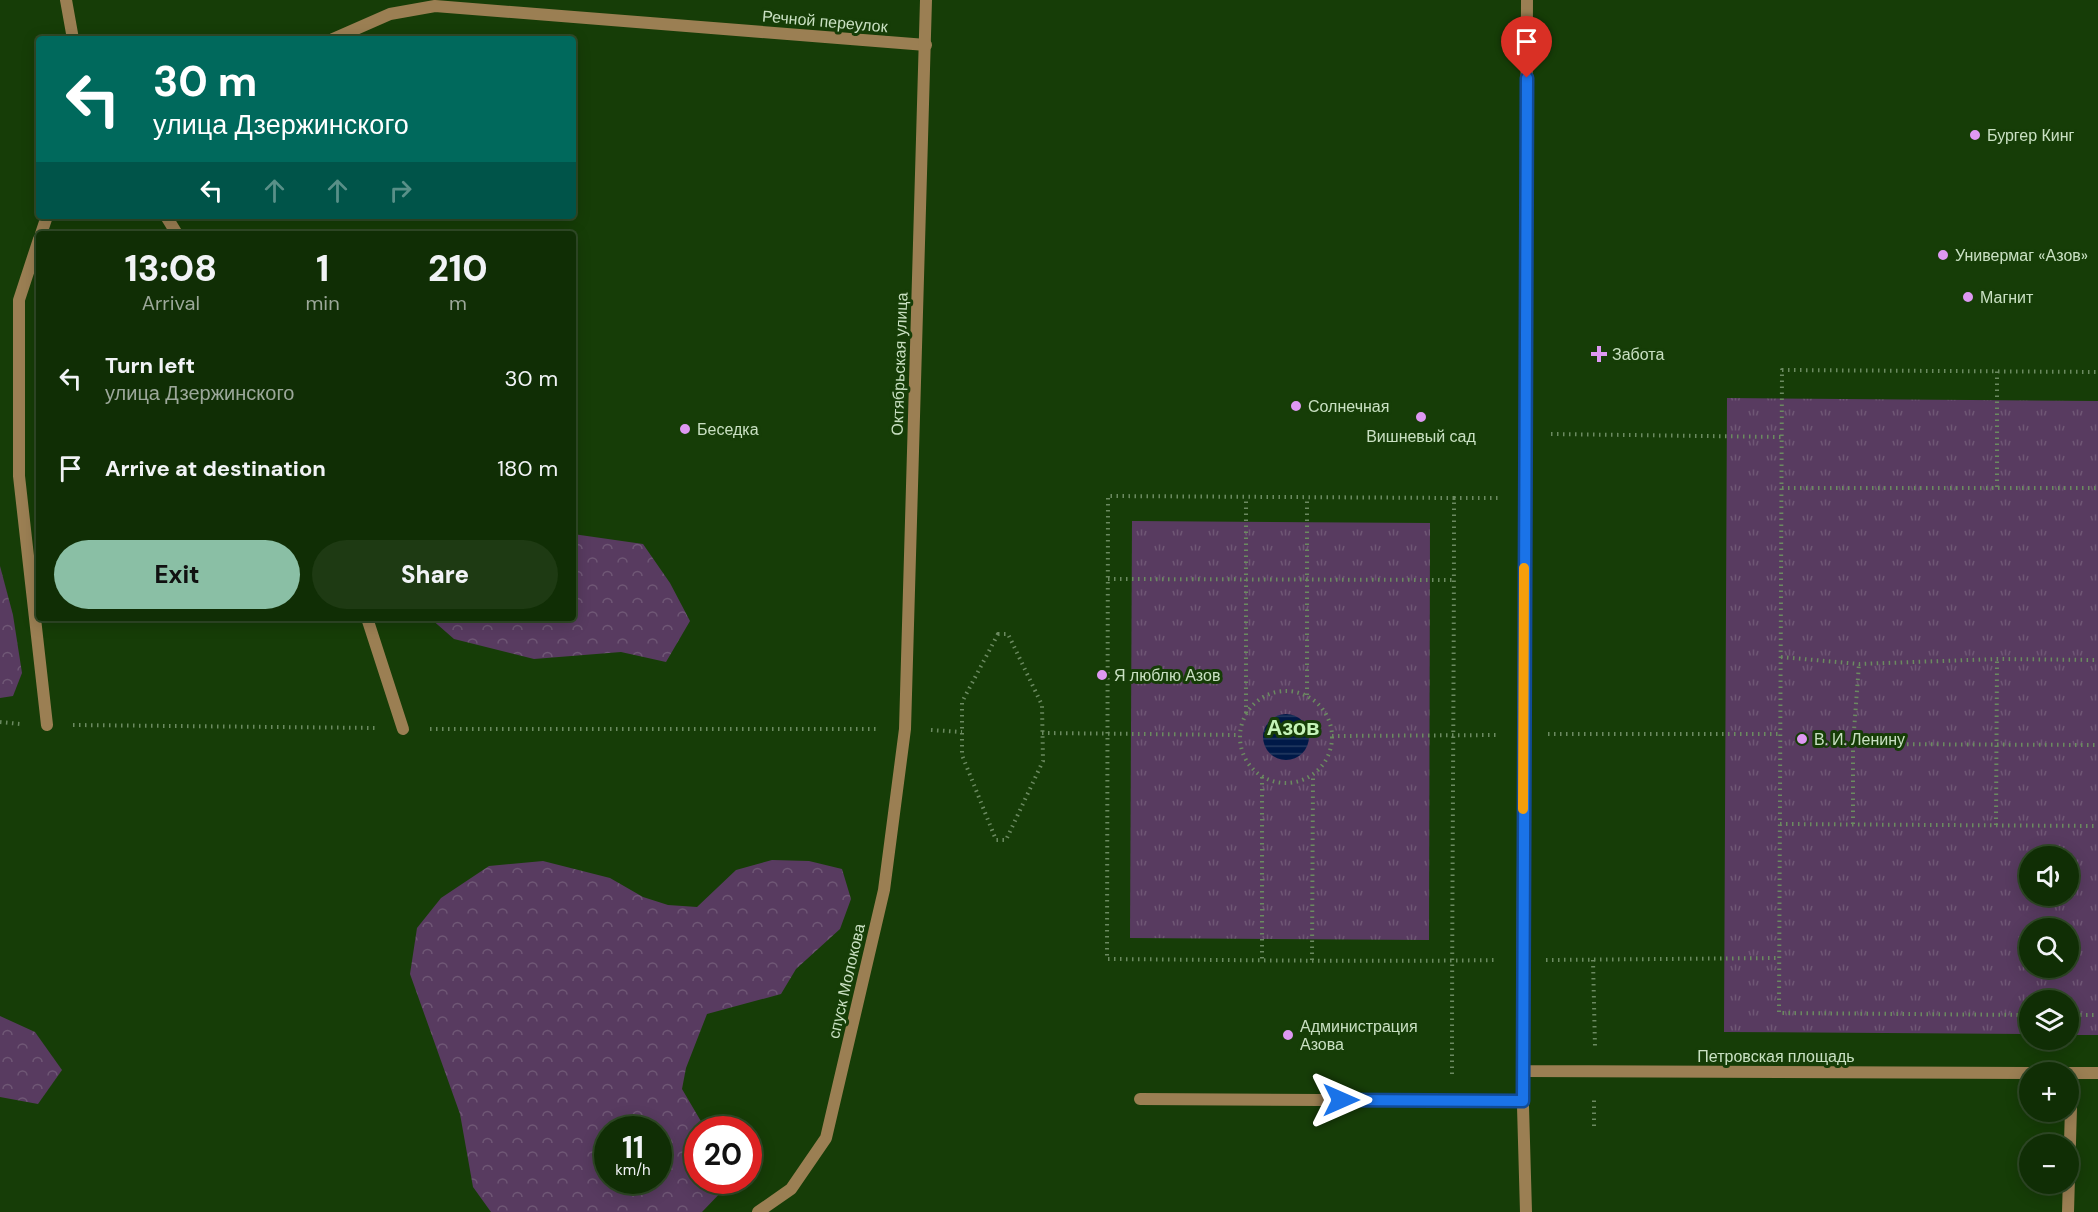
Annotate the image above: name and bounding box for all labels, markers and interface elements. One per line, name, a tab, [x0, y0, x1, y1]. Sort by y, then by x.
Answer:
street label: Речной переулок	[761, 6, 890, 38]
pin	[1501, 16, 1552, 78]
icon: arrive	[1510, 25, 1543, 58]
text: 30 m	[153, 54, 257, 109]
icon: left	[54, 60, 132, 138]
text: улица Дзержинского	[153, 107, 409, 142]
place label: Бургер Кинг	[1987, 125, 2074, 146]
marker: Бургер Кинг	[1968, 128, 1982, 142]
icon: left	[195, 174, 228, 207]
icon: ahead	[258, 174, 291, 207]
icon: ahead	[321, 174, 354, 207]
icon: right	[384, 174, 417, 207]
text: 13:08	[124, 245, 217, 292]
text: 1	[316, 245, 329, 292]
text: 210	[428, 245, 488, 292]
place label: Универмаг «Азов»	[1955, 245, 2088, 266]
marker: Универмаг «Азов»	[1936, 248, 1950, 262]
place label: Магнит	[1980, 287, 2034, 308]
text: Arrival	[142, 290, 200, 316]
text: min	[306, 290, 340, 316]
text: m	[449, 290, 467, 316]
marker: Магнит	[1961, 290, 1975, 304]
street label: Октябрьская улица	[887, 292, 912, 436]
place label: Забота	[1612, 344, 1664, 365]
marker: Забота	[1590, 345, 1608, 363]
text: Turn left	[105, 351, 195, 380]
icon: left	[54, 362, 87, 395]
text: 30 m	[504, 364, 558, 393]
text: улица Дзержинского	[105, 380, 294, 406]
place label: Солнечная	[1308, 396, 1389, 417]
marker: Солнечная	[1289, 399, 1303, 413]
marker: Вишневый сад	[1414, 410, 1428, 424]
place label: Беседка	[697, 419, 759, 440]
marker: Беседка	[678, 422, 692, 436]
place label: Вишневый сад	[1366, 426, 1476, 447]
icon: arrive	[54, 452, 87, 485]
text: Arrive at destination	[105, 454, 326, 483]
text: 180 m	[497, 454, 558, 483]
button: Exit	[54, 540, 300, 609]
button: Share	[312, 540, 558, 609]
place label: Я люблю Азов	[1114, 665, 1220, 686]
marker: Я люблю Азов	[1095, 668, 1109, 682]
district label: Азов	[1266, 713, 1320, 742]
place label: В. И. Ленину	[1814, 729, 1905, 750]
marker: В. И. Ленину	[1795, 732, 1809, 746]
map controls	[2019, 846, 2079, 1194]
button: sound	[2019, 846, 2079, 906]
button: search	[2019, 918, 2079, 978]
street label: спуск Молокова	[823, 921, 870, 1041]
button: layers	[2019, 990, 2079, 1050]
place label: Администрация Азова	[1300, 1016, 1418, 1055]
marker: Администрация Азова	[1281, 1028, 1295, 1042]
street label: Петровская площадь	[1697, 1046, 1855, 1067]
button: +	[2019, 1062, 2079, 1122]
position arrow	[1309, 1068, 1373, 1132]
speed limit sign: 20	[684, 1116, 762, 1194]
text: 11	[622, 1128, 644, 1167]
button: −	[2019, 1134, 2079, 1194]
text: km/h	[615, 1160, 651, 1180]

